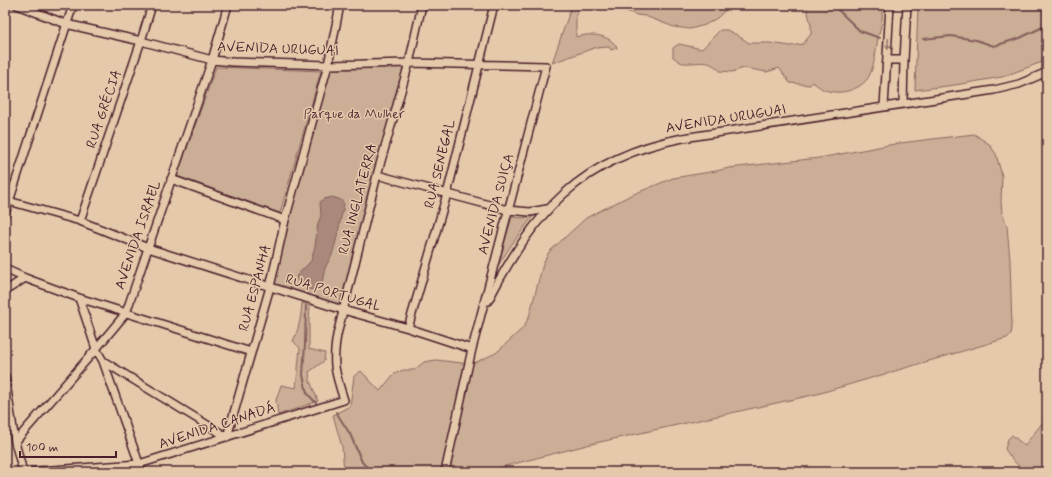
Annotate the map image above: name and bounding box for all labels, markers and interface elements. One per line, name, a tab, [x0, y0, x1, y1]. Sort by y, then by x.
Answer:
street label: AVENIDA URUGUAI	[217, 38, 339, 60]
one-way arrow	[884, 38, 891, 50]
street label: RUA GRÉCIA	[82, 67, 126, 151]
street label: AVENIDA URUGUAI	[664, 101, 788, 137]
park label: Parque da Mulher	[303, 105, 405, 123]
street label: RUA SENEGAL	[420, 117, 460, 210]
street label: RUA INGLATERRA	[335, 141, 381, 257]
street label: AVENIDA SUIÇA	[474, 151, 518, 257]
street label: AVENIDA ISRAEL	[111, 178, 165, 292]
street label: RUA ESPANHA	[235, 242, 275, 333]
street label: RUA PORTUGAL	[283, 270, 383, 316]
street label: AVENIDA CANADÁ	[157, 399, 277, 453]
scale bar	[20, 433, 116, 459]
text: 100 m	[26, 440, 58, 456]

